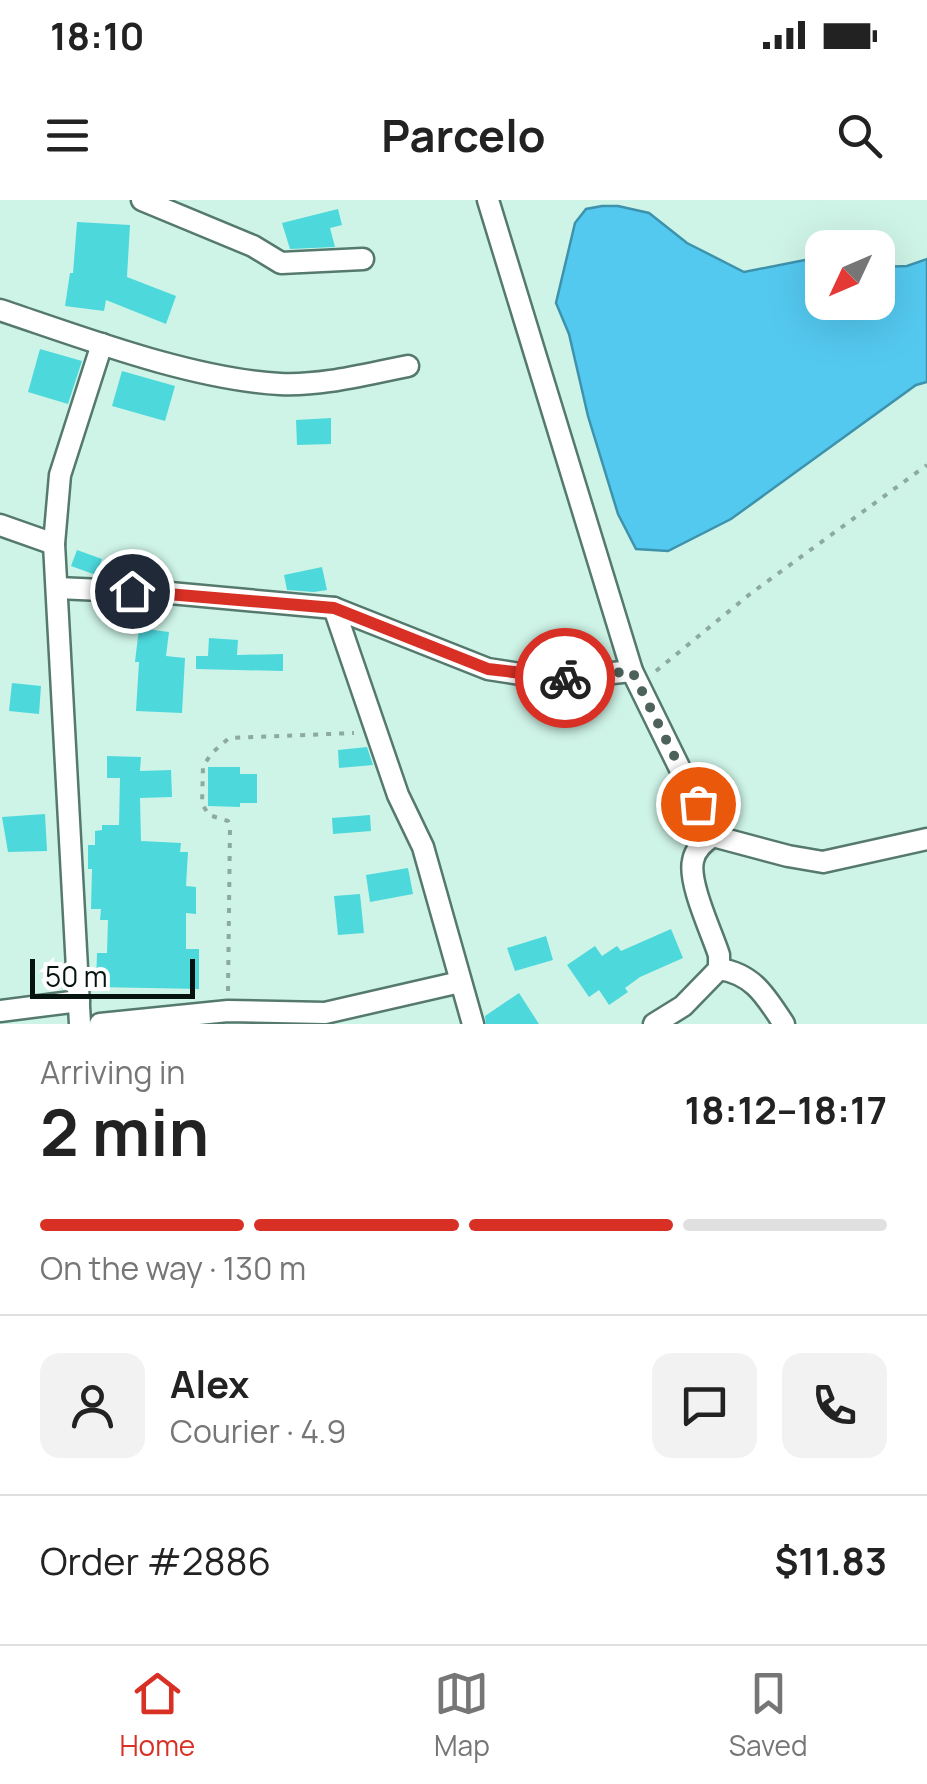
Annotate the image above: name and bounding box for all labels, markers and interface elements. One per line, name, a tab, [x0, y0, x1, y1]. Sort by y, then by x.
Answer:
text: 18:10	[50, 9, 145, 61]
text: Parcelo	[381, 104, 546, 166]
icon: menu	[40, 108, 95, 163]
icon: search	[832, 108, 887, 163]
north arrow	[805, 230, 895, 320]
map controls	[805, 230, 895, 320]
pin	[90, 549, 175, 634]
icon: home	[105, 564, 160, 619]
courier	[515, 628, 615, 728]
icon: bike	[538, 651, 593, 706]
pin	[656, 762, 741, 847]
icon: bag	[671, 777, 726, 832]
scale bar	[30, 954, 195, 998]
text: 50 m	[45, 957, 108, 995]
text: Arriving in	[40, 1050, 185, 1094]
text: 18:12–18:17	[685, 1083, 887, 1135]
text: 2 min	[40, 1087, 209, 1176]
text: On the way · 130 m	[40, 1246, 306, 1290]
button: person	[40, 1353, 145, 1458]
button: chat	[652, 1353, 757, 1458]
button: phone	[782, 1353, 887, 1458]
text: Alex	[170, 1357, 249, 1409]
text: Courier · 4.9	[170, 1409, 346, 1453]
text: Order #2886	[40, 1534, 271, 1586]
text: $11.83	[774, 1534, 887, 1586]
tab: Home	[119, 1666, 195, 1764]
tab: Map	[434, 1666, 490, 1764]
tab: Saved	[729, 1666, 808, 1764]

